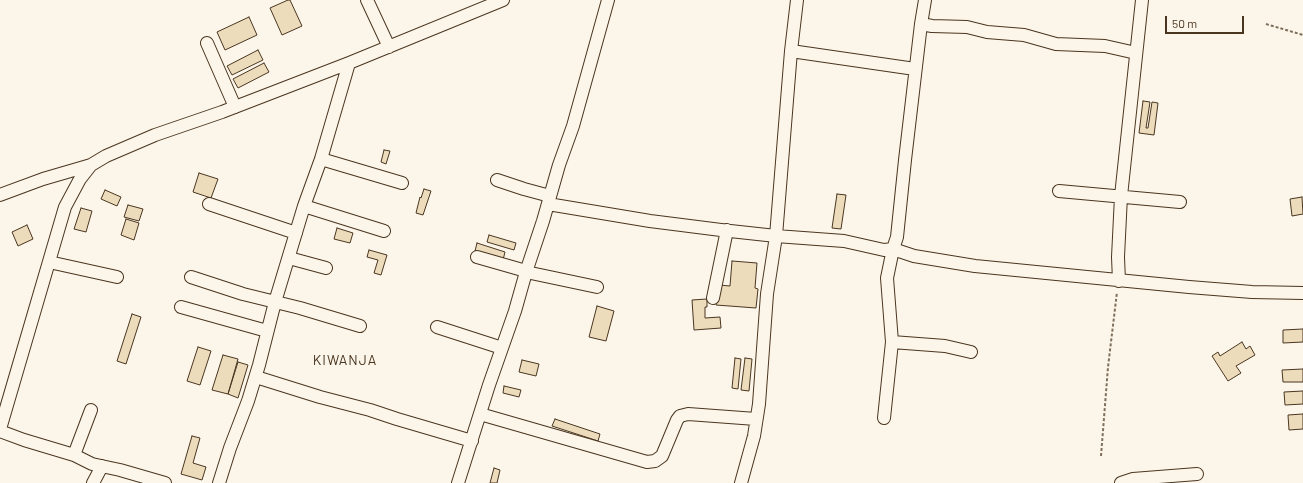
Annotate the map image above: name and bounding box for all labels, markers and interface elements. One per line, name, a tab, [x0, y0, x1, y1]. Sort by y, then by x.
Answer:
scale bar	[1167, 8, 1246, 34]
text: 50 m	[1172, 16, 1197, 30]
district label: KIWANJA	[313, 352, 377, 368]

